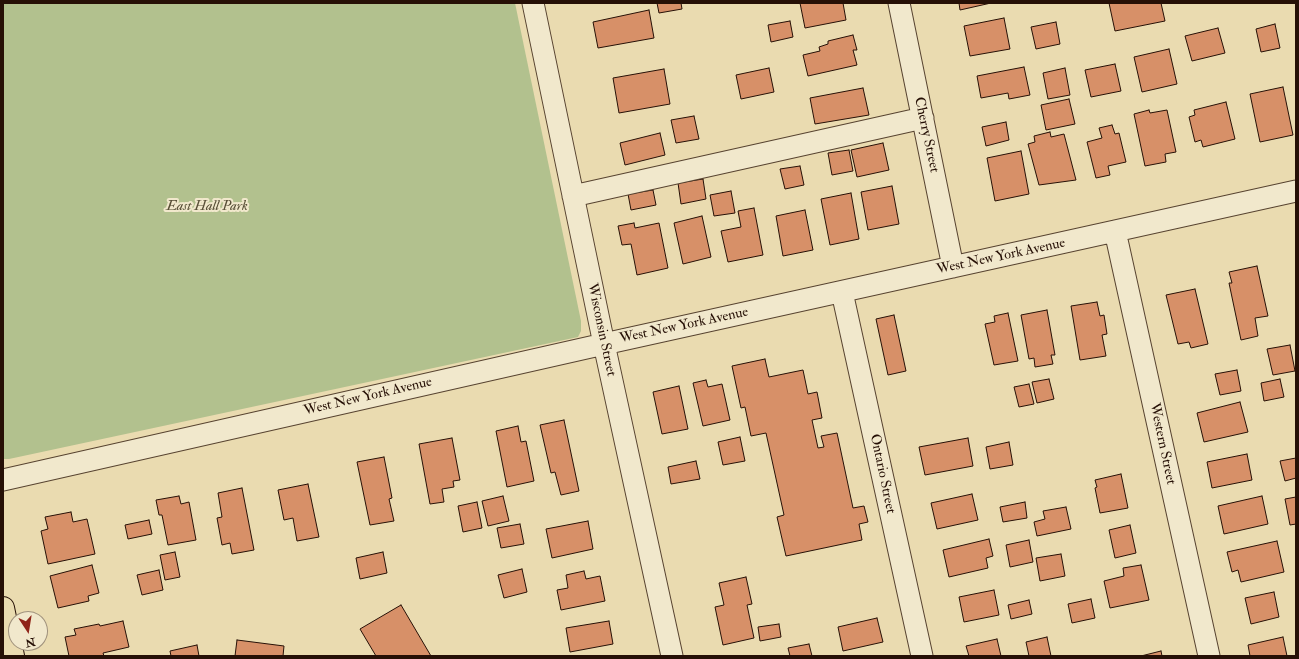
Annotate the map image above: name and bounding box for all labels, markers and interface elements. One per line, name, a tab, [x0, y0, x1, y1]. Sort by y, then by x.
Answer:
street label: Cherry Street	[910, 96, 942, 174]
park label: East Hall Park	[166, 199, 248, 215]
street label: West New York Avenue	[935, 235, 1067, 279]
street label: Wisconsin Street	[583, 282, 619, 378]
street label: West New York Avenue	[618, 304, 750, 348]
street label: West New York Avenue	[302, 374, 434, 420]
street label: Western Street	[1145, 402, 1179, 486]
street label: Ontario Street	[865, 433, 899, 515]
north arrow	[8, 611, 48, 651]
text: N	[24, 635, 37, 650]

